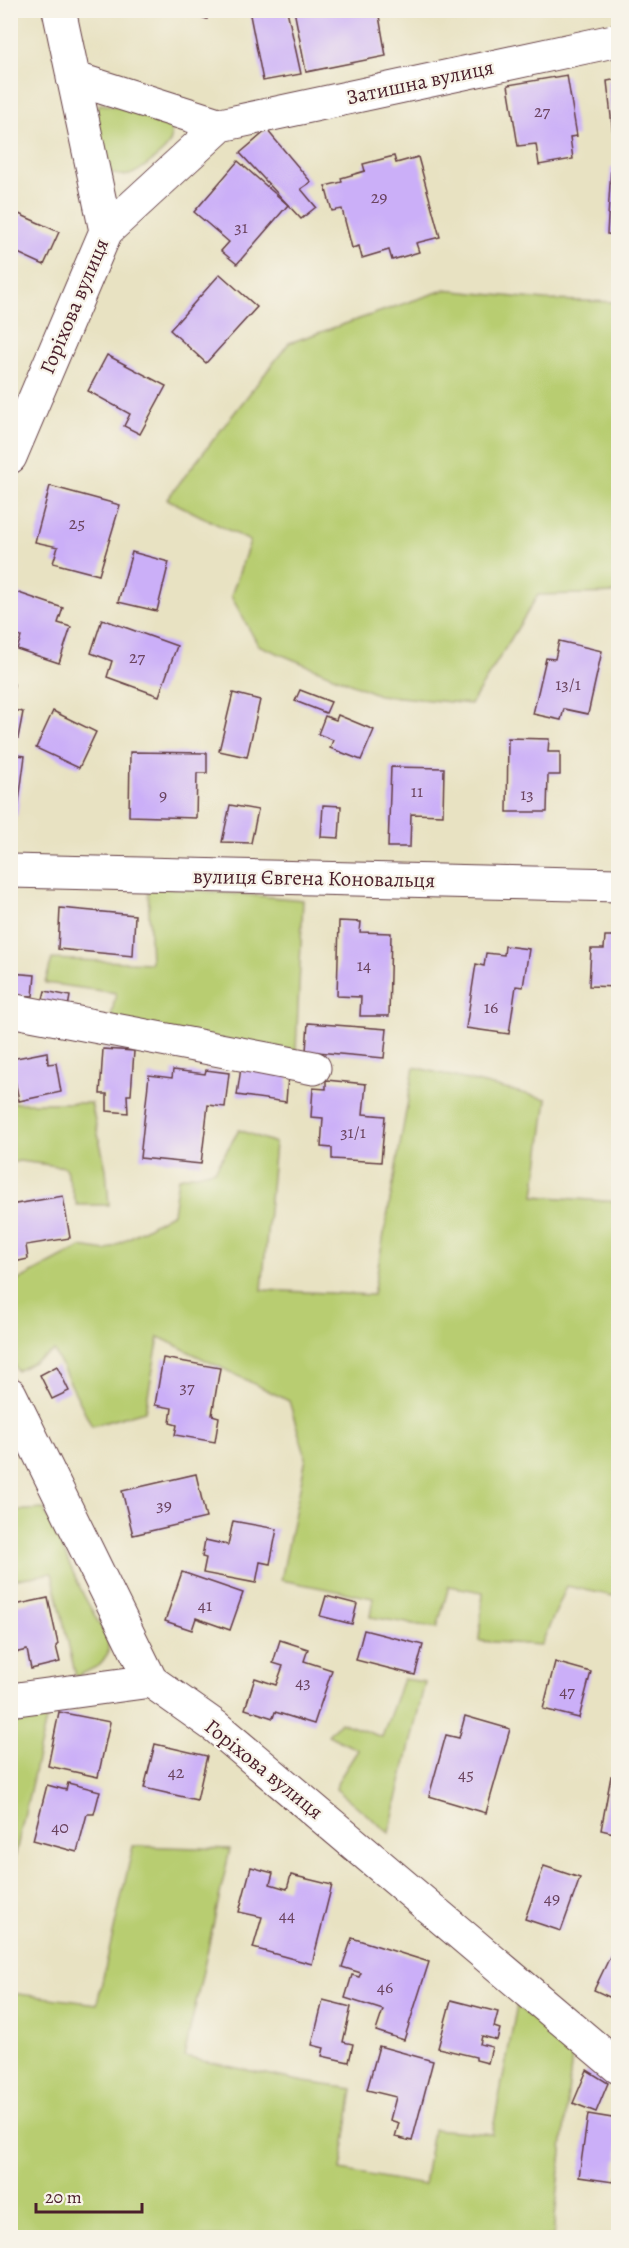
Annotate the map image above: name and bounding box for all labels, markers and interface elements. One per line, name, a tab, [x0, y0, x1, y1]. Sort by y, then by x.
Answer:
street label: Затишна вулиця	[344, 53, 496, 111]
house number: 27	[534, 99, 550, 123]
house number: 29	[371, 185, 387, 209]
house number: 31	[234, 215, 248, 239]
street label: Горіхова вулиця	[33, 234, 115, 378]
house number: 25	[69, 511, 85, 535]
house number: 27	[129, 645, 145, 669]
house number: 13/1	[555, 672, 581, 696]
house number: 11	[411, 779, 423, 803]
house number: 13	[520, 782, 534, 806]
house number: 9	[159, 783, 167, 807]
street label: вулиця Євгена Коновальця	[193, 862, 435, 894]
house number: 14	[357, 953, 371, 977]
house number: 16	[484, 995, 498, 1019]
house number: 31/1	[340, 1120, 366, 1144]
house number: 37	[179, 1375, 195, 1399]
house number: 39	[156, 1493, 172, 1517]
house number: 41	[198, 1593, 212, 1617]
house number: 43	[295, 1670, 311, 1694]
house number: 47	[559, 1679, 575, 1703]
street label: Горіхова вулиця	[199, 1713, 329, 1825]
house number: 42	[168, 1760, 185, 1784]
house number: 45	[458, 1762, 474, 1786]
house number: 40	[51, 1815, 69, 1839]
house number: 49	[544, 1886, 560, 1910]
house number: 44	[279, 1903, 295, 1927]
house number: 46	[377, 1975, 393, 1999]
scale bar	[36, 2176, 142, 2214]
text: 20 m	[45, 2185, 82, 2209]

